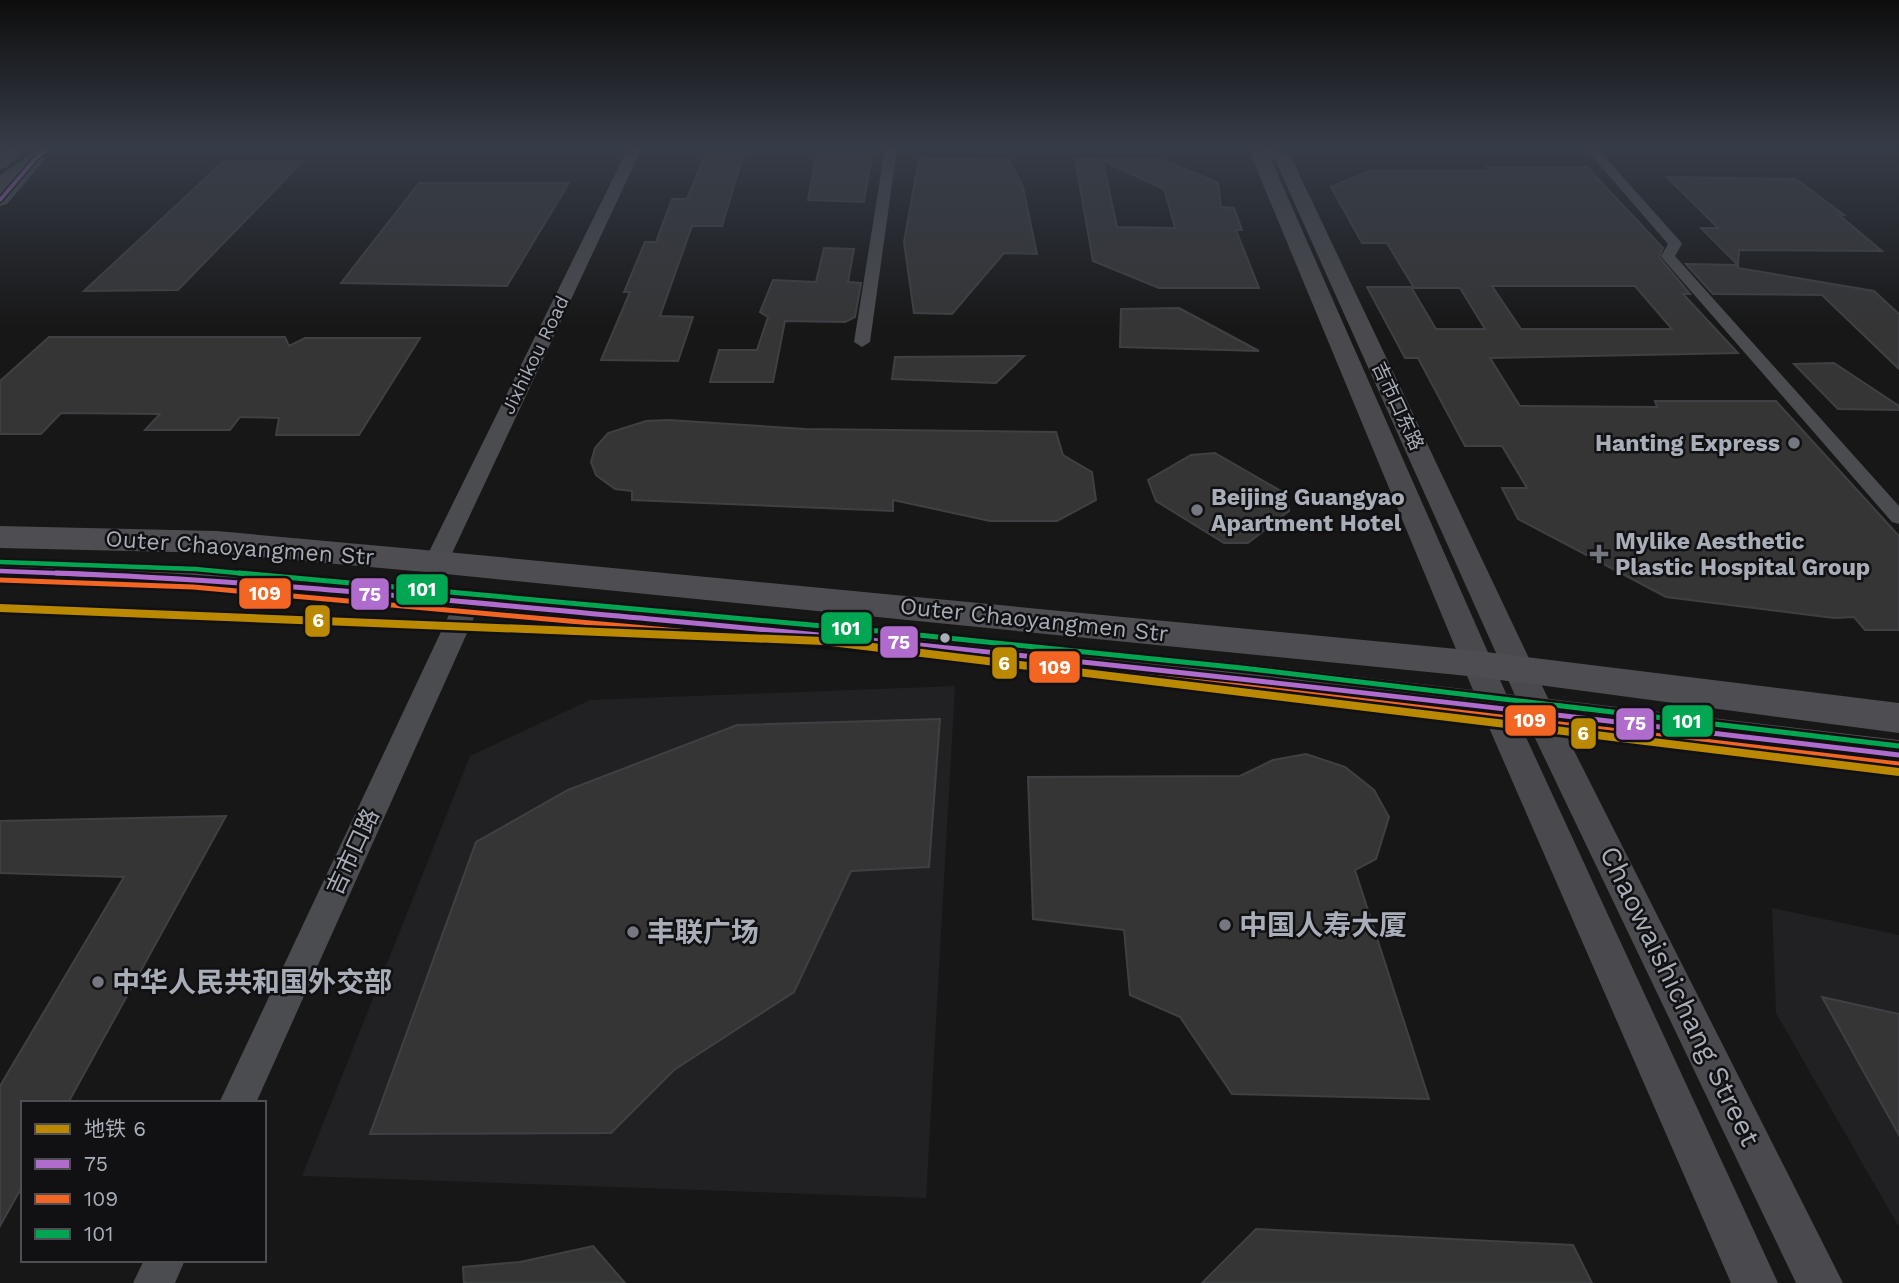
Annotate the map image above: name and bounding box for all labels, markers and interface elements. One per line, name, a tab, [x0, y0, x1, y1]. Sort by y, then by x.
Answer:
street label: Jixhikou Road	[496, 292, 574, 418]
street label: 吉市口东路	[1367, 358, 1429, 454]
place label: Hanting Express	[1595, 430, 1780, 457]
marker: Hanting Express	[1786, 435, 1802, 451]
place label: Beijing Guangyao Apartment Hotel	[1211, 484, 1405, 537]
marker: Beijing Guangyao Apartment Hotel	[1189, 502, 1205, 518]
street label: Outer Chaoyangmen Str	[105, 525, 375, 571]
place label: Mylike Aesthetic Plastic Hospital Group	[1615, 528, 1870, 581]
marker: Mylike Aesthetic Plastic Hospital Group	[1589, 544, 1609, 564]
line badge: 101	[395, 573, 449, 606]
line badge: 109	[238, 577, 292, 610]
line badge: 75	[350, 577, 390, 611]
text: 101	[408, 578, 436, 601]
text: 109	[249, 582, 281, 605]
text: 75	[359, 583, 381, 606]
street label: Outer Chaoyangmen Str	[899, 592, 1169, 648]
line badge: 6	[304, 604, 331, 638]
text: 6	[312, 609, 324, 632]
line badge: 101	[820, 611, 873, 645]
text: 101	[832, 617, 860, 640]
line badge: 75	[879, 625, 919, 659]
text: 75	[888, 631, 910, 654]
unlabelled marker	[938, 631, 952, 645]
line badge: 6	[991, 646, 1018, 680]
line badge: 109	[1028, 650, 1081, 684]
text: 6	[998, 652, 1010, 675]
text: 109	[1039, 656, 1071, 679]
line badge: 109	[1504, 704, 1557, 737]
line badge: 101	[1661, 704, 1714, 738]
line badge: 75	[1615, 707, 1655, 741]
text: 109	[1514, 709, 1546, 732]
text: 101	[1673, 710, 1701, 733]
text: 75	[1624, 712, 1646, 735]
line badge: 6	[1570, 717, 1597, 750]
text: 6	[1577, 722, 1589, 745]
street label: 吉市口路	[321, 805, 385, 899]
street label: Chaowaishichang Street	[1593, 841, 1767, 1152]
place label: 中国人寿大厦	[1239, 909, 1407, 942]
place label: 丰联广场	[647, 916, 759, 949]
marker: 中国人寿大厦	[1217, 917, 1233, 933]
marker: 丰联广场	[625, 924, 641, 940]
place label: 中华人民共和国外交部	[112, 966, 392, 999]
marker: 中华人民共和国外交部	[90, 974, 106, 990]
legend	[21, 1101, 266, 1262]
text: 地铁 6	[84, 1116, 146, 1141]
text: 75	[84, 1151, 108, 1176]
text: 109	[84, 1186, 118, 1211]
text: 101	[84, 1221, 113, 1246]

